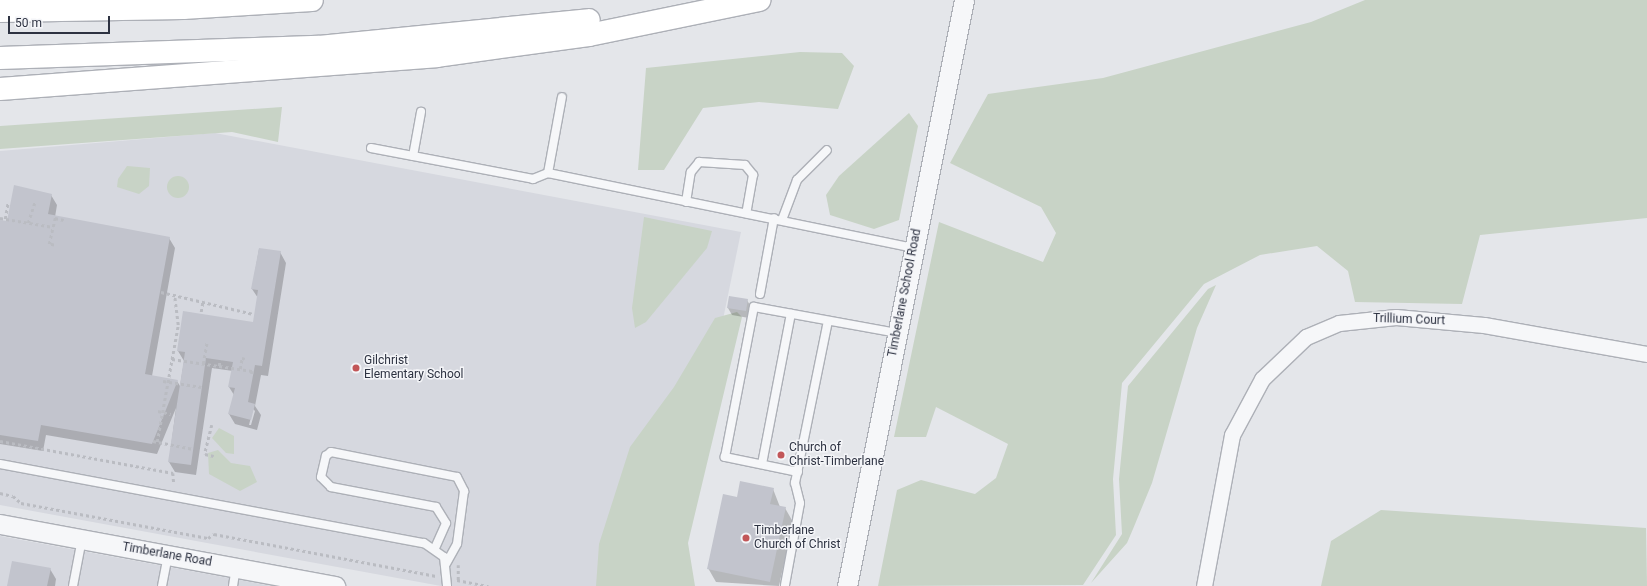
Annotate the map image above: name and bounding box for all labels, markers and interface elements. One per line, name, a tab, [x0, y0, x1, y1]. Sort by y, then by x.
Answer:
scale bar	[10, 8, 112, 34]
text: 50 m	[15, 16, 42, 30]
street label: Timberlane School Road	[885, 228, 925, 358]
street label: Trillium Court	[1373, 312, 1445, 328]
place label: Gilchrist Elementary School	[364, 354, 464, 382]
marker: Gilchrist Elementary School	[351, 363, 361, 373]
place label: Church of Christ-Timberlane	[789, 441, 884, 469]
marker: Church of Christ-Timberlane	[776, 450, 786, 460]
place label: Timberlane Church of Christ	[754, 524, 840, 552]
marker: Timberlane Church of Christ	[741, 533, 751, 543]
street label: Timberlane Road	[121, 540, 213, 570]

